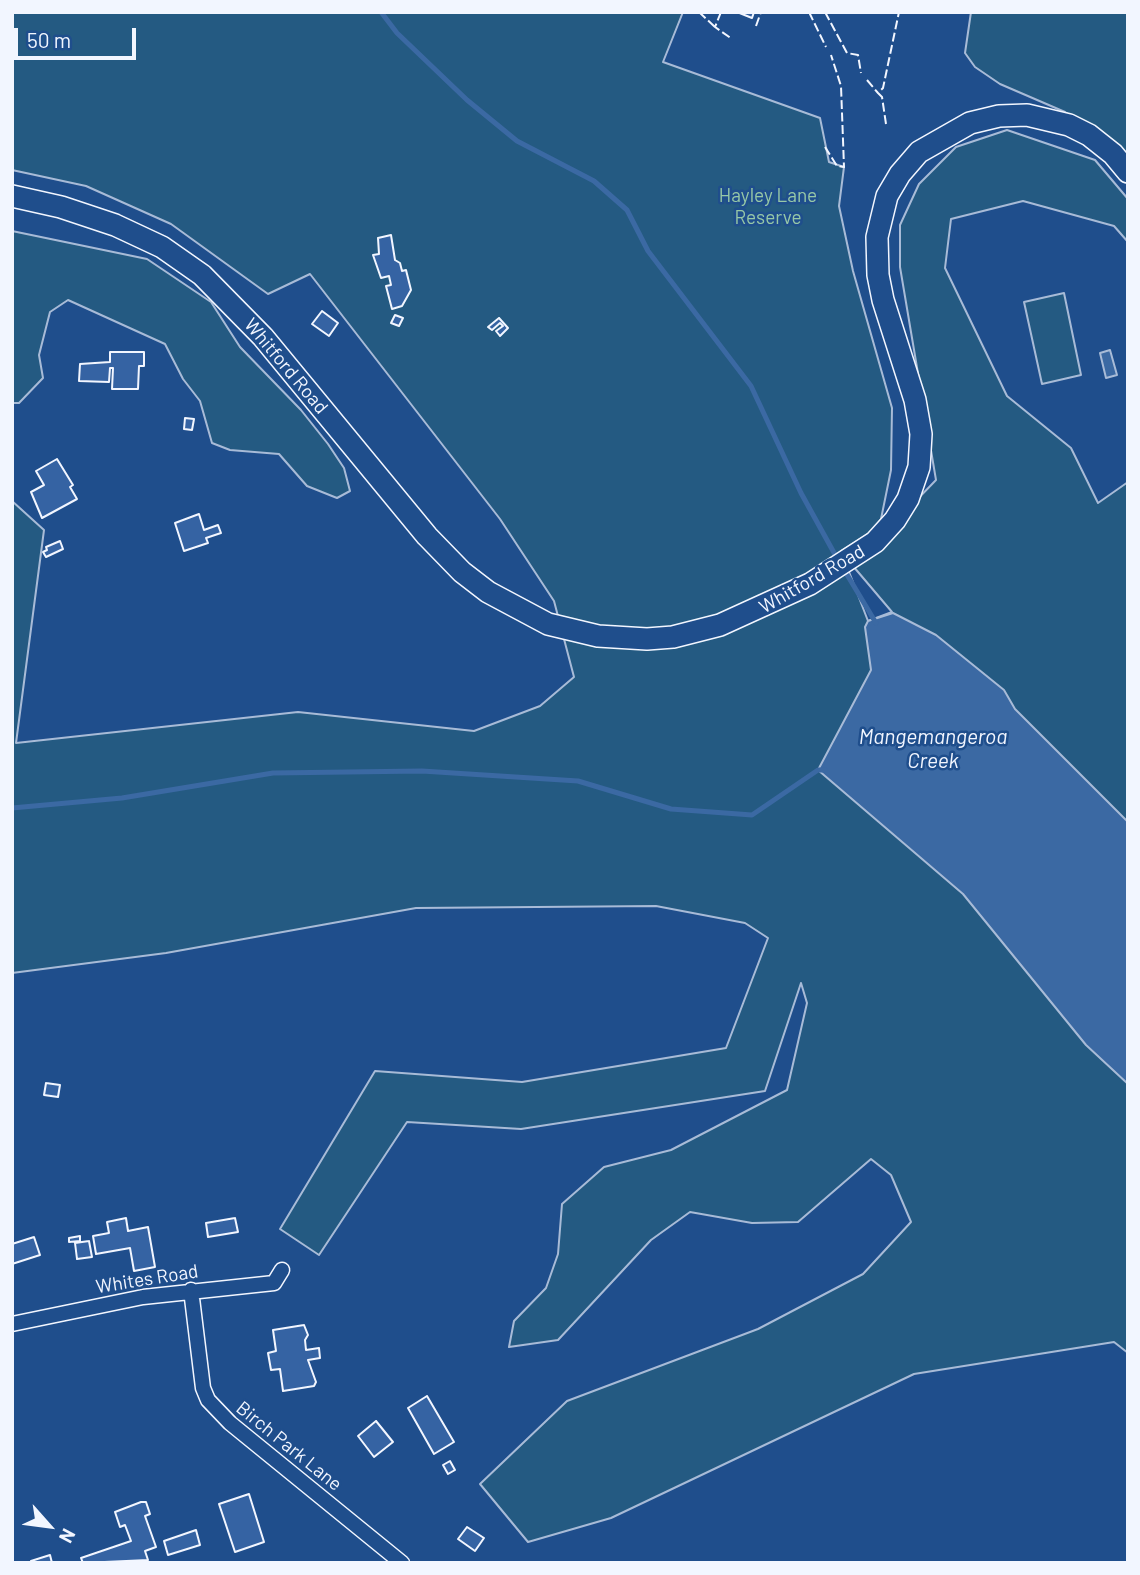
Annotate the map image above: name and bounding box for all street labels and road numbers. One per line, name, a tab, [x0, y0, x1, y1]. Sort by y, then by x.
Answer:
street label: Whitford Road	[239, 314, 333, 418]
street label: Whitford Road	[755, 540, 869, 618]
street label: Whites Road	[94, 1260, 200, 1298]
street label: Birch Park Lane	[232, 1396, 346, 1496]

